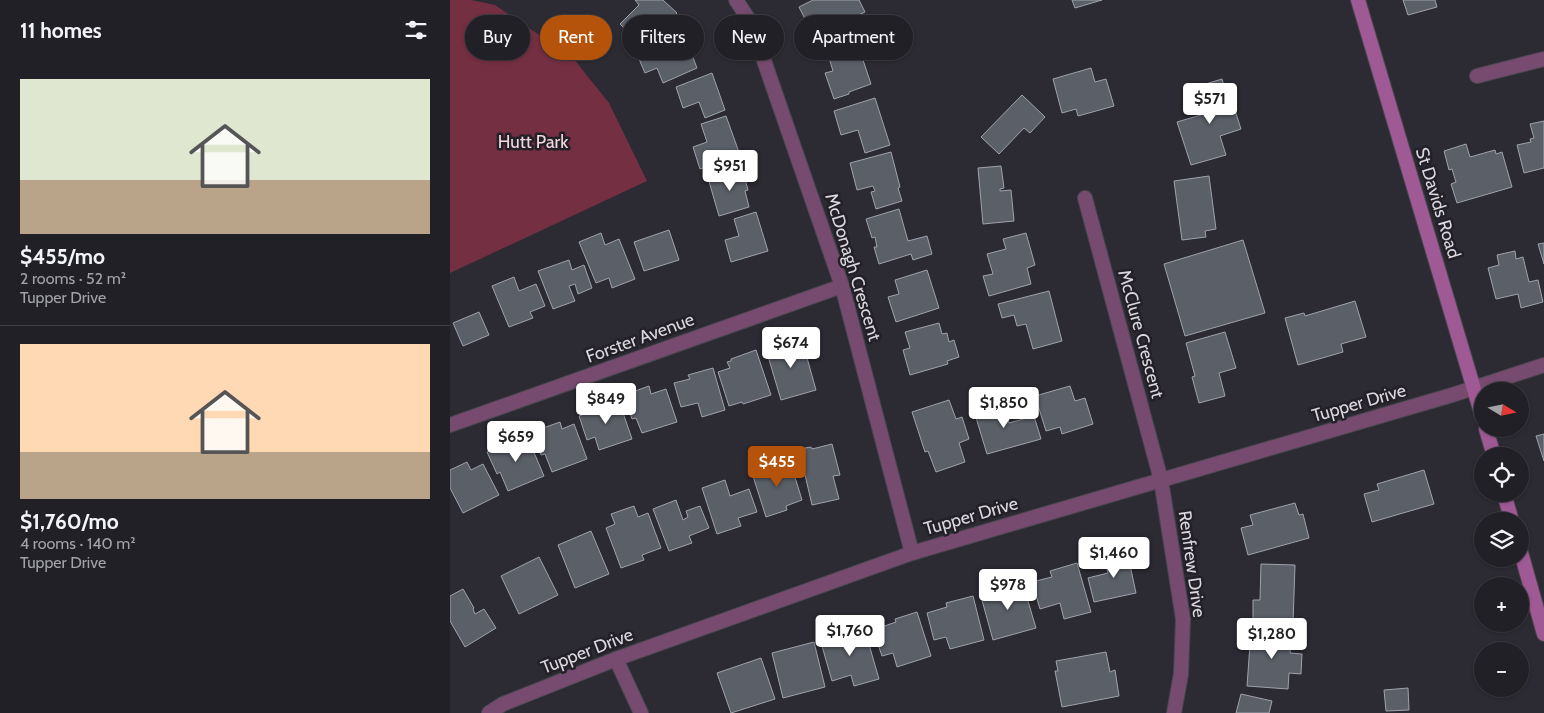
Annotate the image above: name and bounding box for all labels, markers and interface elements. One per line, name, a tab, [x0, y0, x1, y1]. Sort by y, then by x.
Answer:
chip: Buy	[465, 15, 530, 60]
chip: Rent	[540, 15, 612, 60]
chip: Filters	[622, 15, 704, 60]
chip: New	[714, 15, 784, 60]
chip: Apartment	[794, 15, 913, 60]
icon: filters	[402, 16, 430, 44]
text: 11 homes	[20, 18, 102, 43]
pin: $571	[1180, 82, 1240, 125]
text: $571	[1194, 89, 1226, 108]
icon: home	[180, 111, 270, 201]
park label: Hutt Park	[498, 131, 569, 153]
street label: St Davids Road	[1411, 145, 1465, 261]
pin: $951	[700, 150, 760, 192]
text: $951	[714, 156, 746, 175]
street label: McDonagh Crescent	[820, 191, 886, 343]
text: $455/mo	[20, 244, 105, 269]
street label: McClure Crescent	[1113, 267, 1169, 401]
text: 2 rooms · 52 m²	[20, 269, 126, 288]
text: Tupper Drive	[20, 288, 106, 307]
street label: Forster Avenue	[583, 308, 697, 368]
pin: $674	[761, 326, 821, 369]
text: $674	[773, 333, 809, 352]
icon: home	[180, 377, 270, 467]
street label: Tupper Drive	[1309, 379, 1409, 427]
pin: $849	[576, 382, 636, 425]
north arrow	[1474, 382, 1529, 438]
map controls	[1474, 382, 1529, 697]
pin: $1,850	[963, 386, 1045, 429]
text: $849	[587, 389, 625, 408]
text: $1,850	[980, 393, 1028, 412]
pin: $659	[486, 420, 546, 463]
text: $659	[498, 427, 534, 446]
pin: $455	[747, 446, 807, 488]
button: locate	[1474, 447, 1529, 502]
text: $455	[759, 452, 795, 471]
street label: Tupper Drive	[921, 492, 1021, 540]
text: $1,760/mo	[20, 509, 119, 534]
street label: Renfrew Drive	[1174, 509, 1210, 619]
button: layers	[1474, 512, 1529, 567]
text: 4 rooms · 140 m²	[20, 534, 136, 553]
pin: $1,460	[1073, 536, 1155, 579]
text: $1,460	[1089, 543, 1139, 562]
text: Tupper Drive	[20, 553, 106, 572]
pin: $978	[978, 568, 1038, 611]
text: $978	[990, 575, 1026, 594]
button: +	[1474, 577, 1529, 632]
pin: $1,760	[809, 614, 891, 657]
pin: $1,280	[1231, 618, 1313, 660]
text: $1,760	[827, 621, 874, 640]
street label: Tupper Drive	[538, 623, 636, 679]
text: $1,280	[1248, 624, 1296, 643]
button: −	[1474, 642, 1529, 697]

